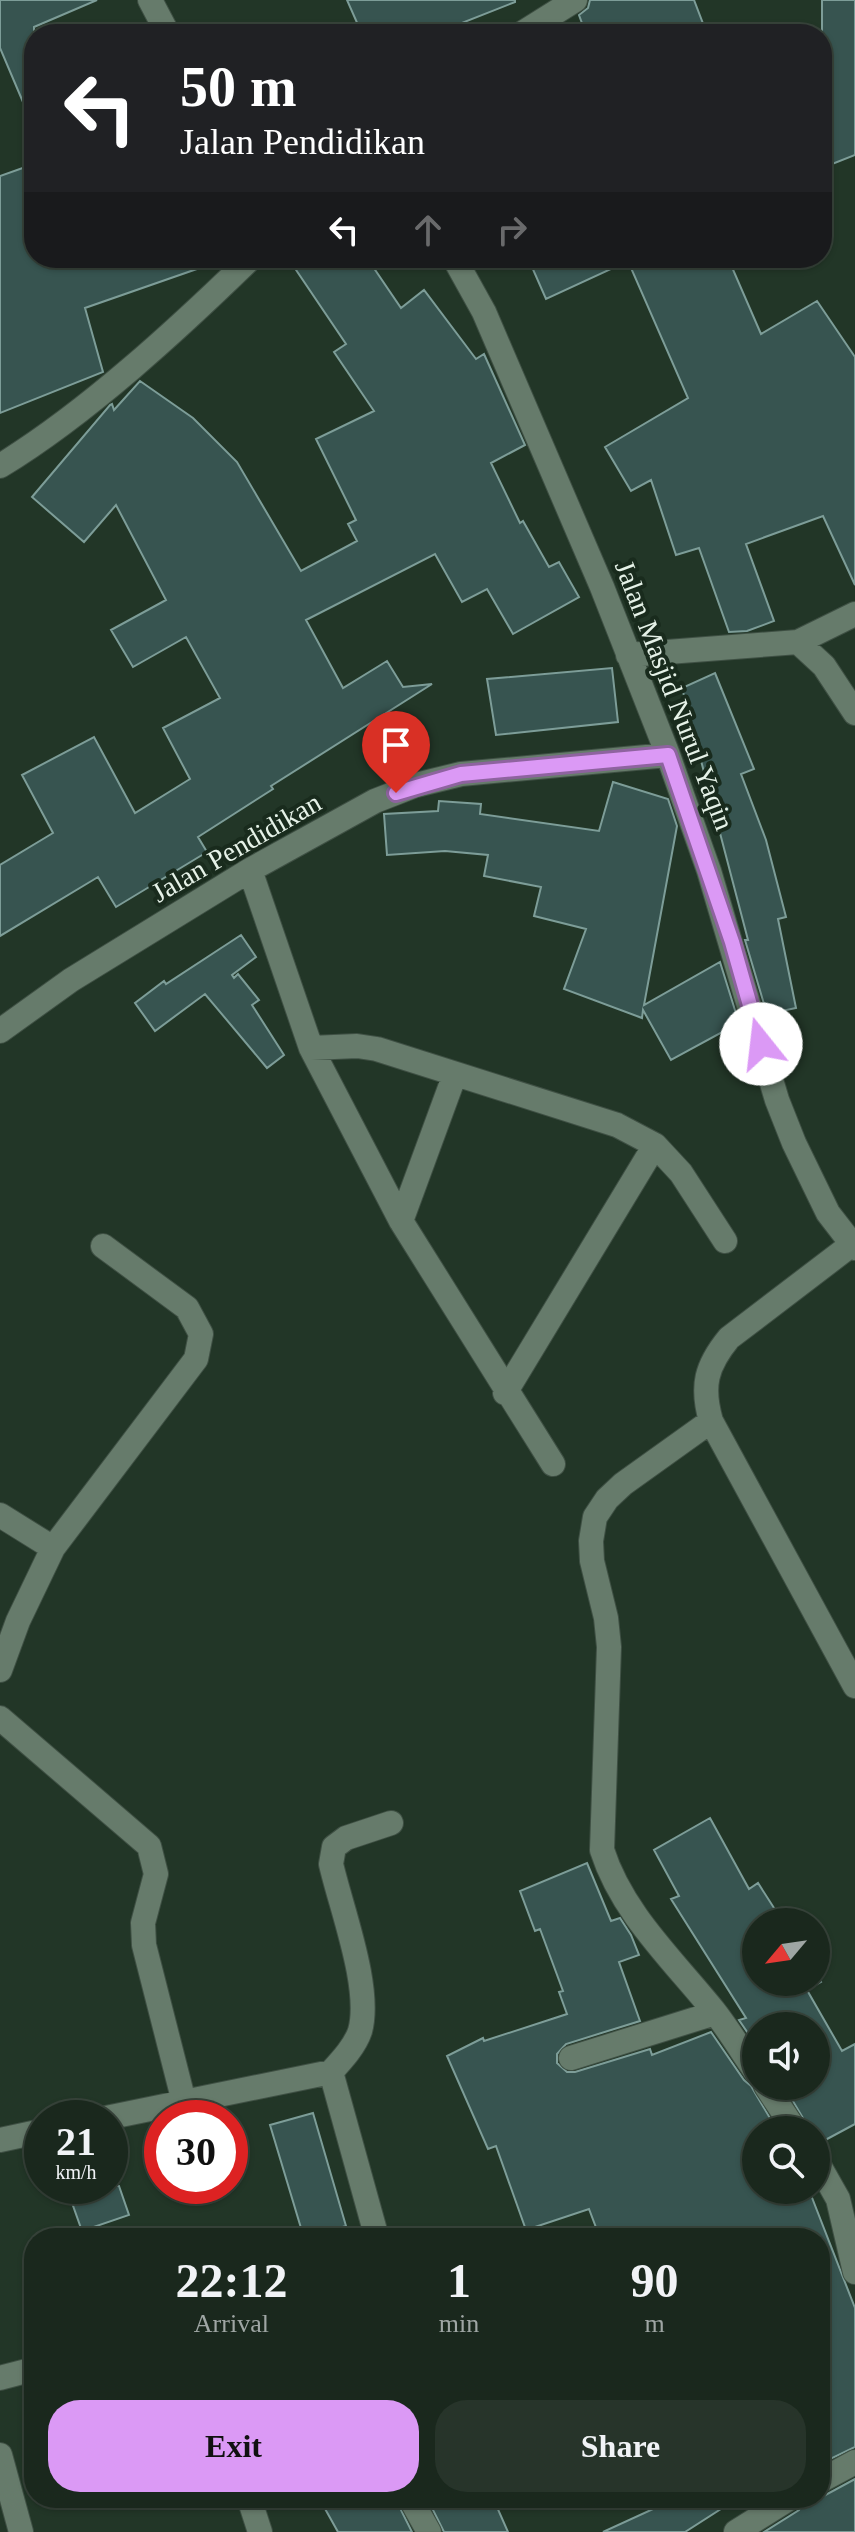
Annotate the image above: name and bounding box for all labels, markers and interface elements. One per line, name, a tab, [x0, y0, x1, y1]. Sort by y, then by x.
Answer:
icon: left	[48, 56, 152, 160]
text: 50 m	[180, 56, 297, 118]
text: Jalan Pendidikan	[180, 122, 425, 162]
icon: left	[322, 208, 366, 252]
icon: ahead	[406, 208, 450, 252]
icon: right	[490, 208, 534, 252]
street label: Jalan Masjid Nurul Yaqin	[609, 556, 740, 834]
pin	[362, 711, 430, 793]
icon: arrive	[374, 723, 418, 767]
street label: Jalan Pendidikan	[146, 786, 327, 908]
position arrow	[719, 1002, 803, 1086]
north arrow	[742, 1908, 830, 1996]
map controls	[742, 1908, 830, 2204]
button: sound	[742, 2012, 830, 2100]
speed limit sign: 30	[144, 2100, 248, 2204]
button: search	[742, 2116, 830, 2204]
text: 21	[56, 2119, 96, 2164]
text: km/h	[55, 2161, 97, 2183]
text: 22:12	[175, 2254, 287, 2307]
text: 1	[447, 2254, 471, 2307]
text: 90	[631, 2254, 679, 2307]
text: Arrival	[194, 2309, 269, 2338]
text: min	[439, 2309, 479, 2338]
text: m	[644, 2309, 665, 2338]
button: Exit	[48, 2400, 419, 2492]
button: Share	[435, 2400, 806, 2492]

